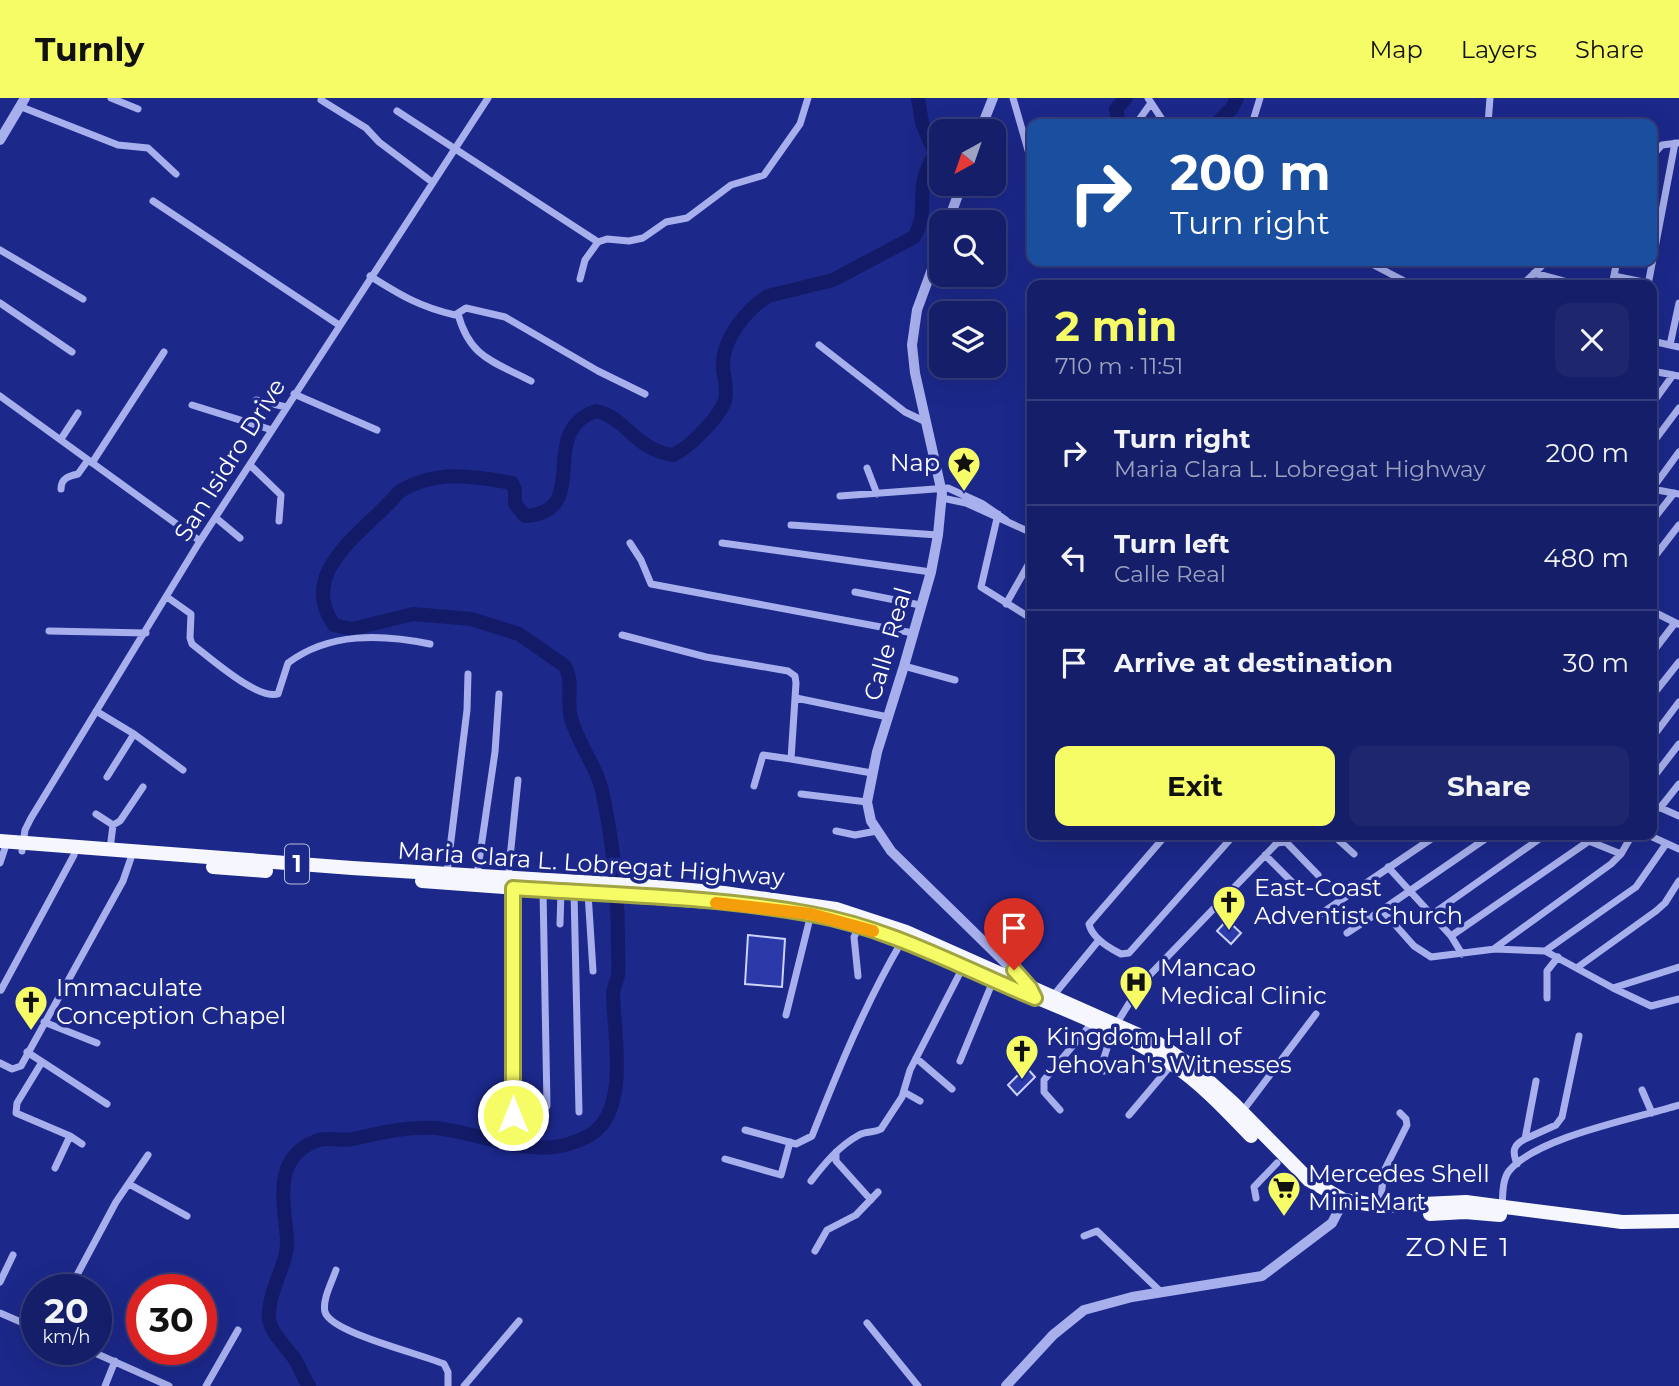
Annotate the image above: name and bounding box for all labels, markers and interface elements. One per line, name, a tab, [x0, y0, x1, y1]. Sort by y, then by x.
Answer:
text: Turnly	[35, 29, 144, 69]
text: Map	[1369, 35, 1423, 64]
text: Layers	[1461, 35, 1537, 64]
text: Share	[1575, 35, 1644, 64]
north arrow	[929, 119, 1006, 196]
map controls	[929, 119, 1006, 378]
text: 200 m	[1170, 143, 1331, 202]
icon: right	[1055, 147, 1146, 238]
text: Turn right	[1170, 203, 1330, 242]
button: search	[929, 210, 1006, 287]
text: 2 min	[1055, 300, 1177, 352]
button: layers	[929, 301, 1006, 378]
button: close	[1555, 303, 1629, 377]
text: 710 m · 11:51	[1055, 352, 1183, 380]
street label: San Isidro Drive	[168, 373, 291, 547]
text: Turn right	[1114, 423, 1250, 455]
icon: right	[1055, 434, 1093, 472]
text: 200 m	[1545, 437, 1629, 469]
place icon: Nap	[945, 444, 983, 493]
place label: Nap	[890, 448, 940, 477]
text: Maria Clara L. Lobregat Highway	[1114, 455, 1486, 483]
text: Turn left	[1114, 528, 1230, 560]
icon: left	[1055, 539, 1093, 577]
text: 480 m	[1543, 542, 1629, 574]
text: Calle Real	[1114, 560, 1226, 588]
street label: Calle Real	[857, 584, 918, 704]
icon: arrive	[1055, 644, 1093, 682]
text: Arrive at destination	[1114, 647, 1393, 679]
text: 30 m	[1563, 647, 1629, 679]
button: Exit	[1055, 746, 1335, 826]
button: Share	[1349, 746, 1629, 826]
street label: Maria Clara L. Lobregat Highway	[397, 836, 785, 891]
road number: 1	[285, 844, 309, 884]
place label: East-Coast Adventist Church	[1254, 873, 1463, 930]
church icon: East-Coast Adventist Church	[1210, 883, 1248, 932]
pin	[984, 898, 1044, 970]
icon: arrive	[995, 909, 1033, 947]
place label: Mancao Medical Clinic	[1160, 953, 1327, 1010]
hospital icon: Mancao Medical Clinic	[1117, 963, 1155, 1012]
place label: Immaculate Conception Chapel	[56, 973, 286, 1030]
church icon: Immaculate Conception Chapel	[12, 983, 50, 1032]
place label: Kingdom Hall of Jehovah's Witnesses	[1045, 1022, 1292, 1079]
church icon: Kingdom Hall of Jehovah's Witnesses	[1003, 1032, 1041, 1081]
position arrow	[476, 1078, 550, 1152]
place label: Mercedes Shell Mini-Mart	[1308, 1159, 1490, 1216]
supermarket icon: Mercedes Shell Mini-Mart	[1265, 1169, 1303, 1218]
district label: ZONE 1	[1405, 1231, 1511, 1263]
speed limit sign: 30	[126, 1274, 217, 1365]
text: 20	[44, 1289, 89, 1332]
text: km/h	[42, 1326, 91, 1348]

